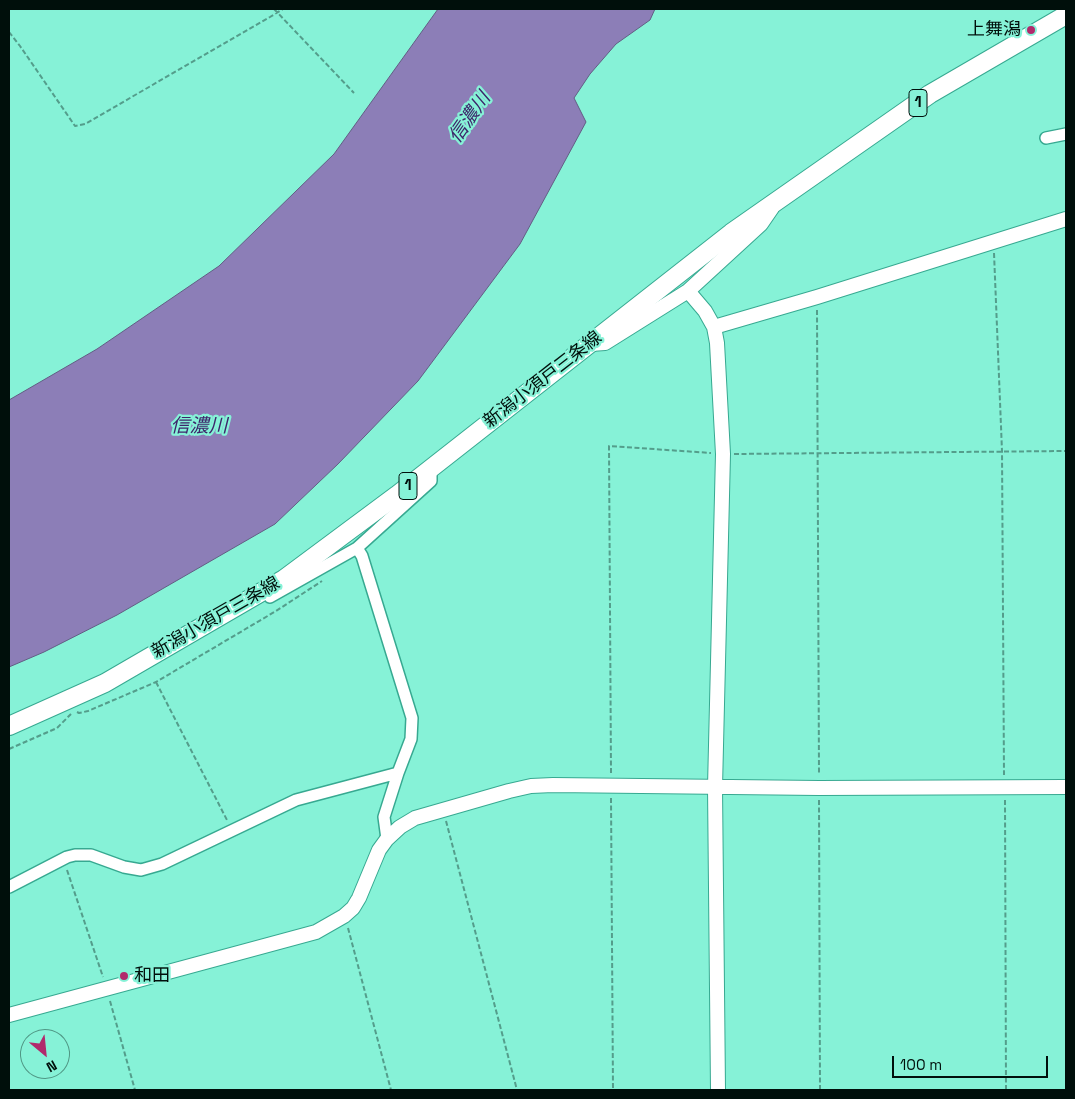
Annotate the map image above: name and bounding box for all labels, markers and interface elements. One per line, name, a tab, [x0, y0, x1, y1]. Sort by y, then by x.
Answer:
place label: 上舞潟	[967, 19, 1021, 41]
marker: 上舞潟	[1025, 24, 1037, 36]
water label: 信濃川	[444, 88, 496, 148]
road number: 1	[909, 90, 927, 116]
street label: 新潟小須戸三条線	[480, 327, 606, 433]
water label: 信濃川	[171, 416, 227, 438]
road number: 1	[399, 472, 417, 500]
street label: 新潟小須戸三条線	[148, 573, 284, 663]
place label: 和田	[134, 965, 170, 987]
marker: 和田	[118, 970, 130, 982]
north arrow	[20, 1029, 70, 1079]
scale bar	[895, 1046, 1051, 1078]
text: 100 m	[900, 1055, 942, 1074]
text: N	[43, 1056, 60, 1077]

